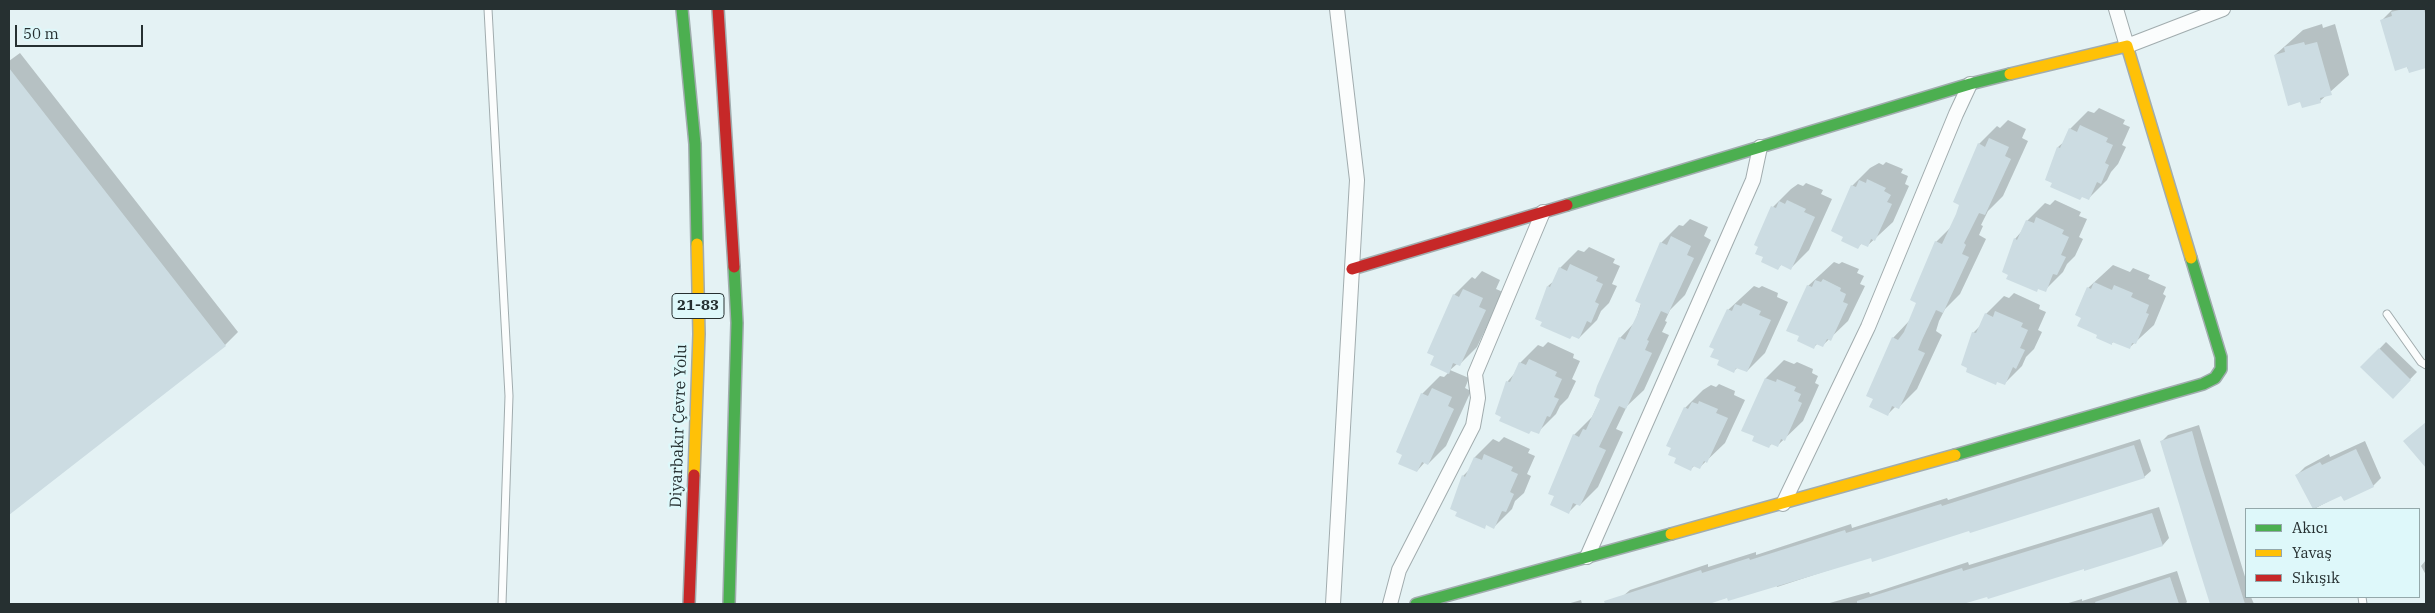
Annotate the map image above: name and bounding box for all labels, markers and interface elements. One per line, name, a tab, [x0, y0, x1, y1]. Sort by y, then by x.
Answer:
scale bar	[18, 15, 145, 47]
text: 50 m	[23, 24, 59, 43]
road number: 21-83	[672, 294, 724, 318]
street label: Diyarbakır Çevre Yolu	[667, 344, 691, 508]
legend	[2245, 508, 2420, 598]
text: Akıcı	[2292, 518, 2328, 537]
text: Yavaş	[2292, 543, 2332, 562]
text: Sıkışık	[2292, 568, 2340, 587]

